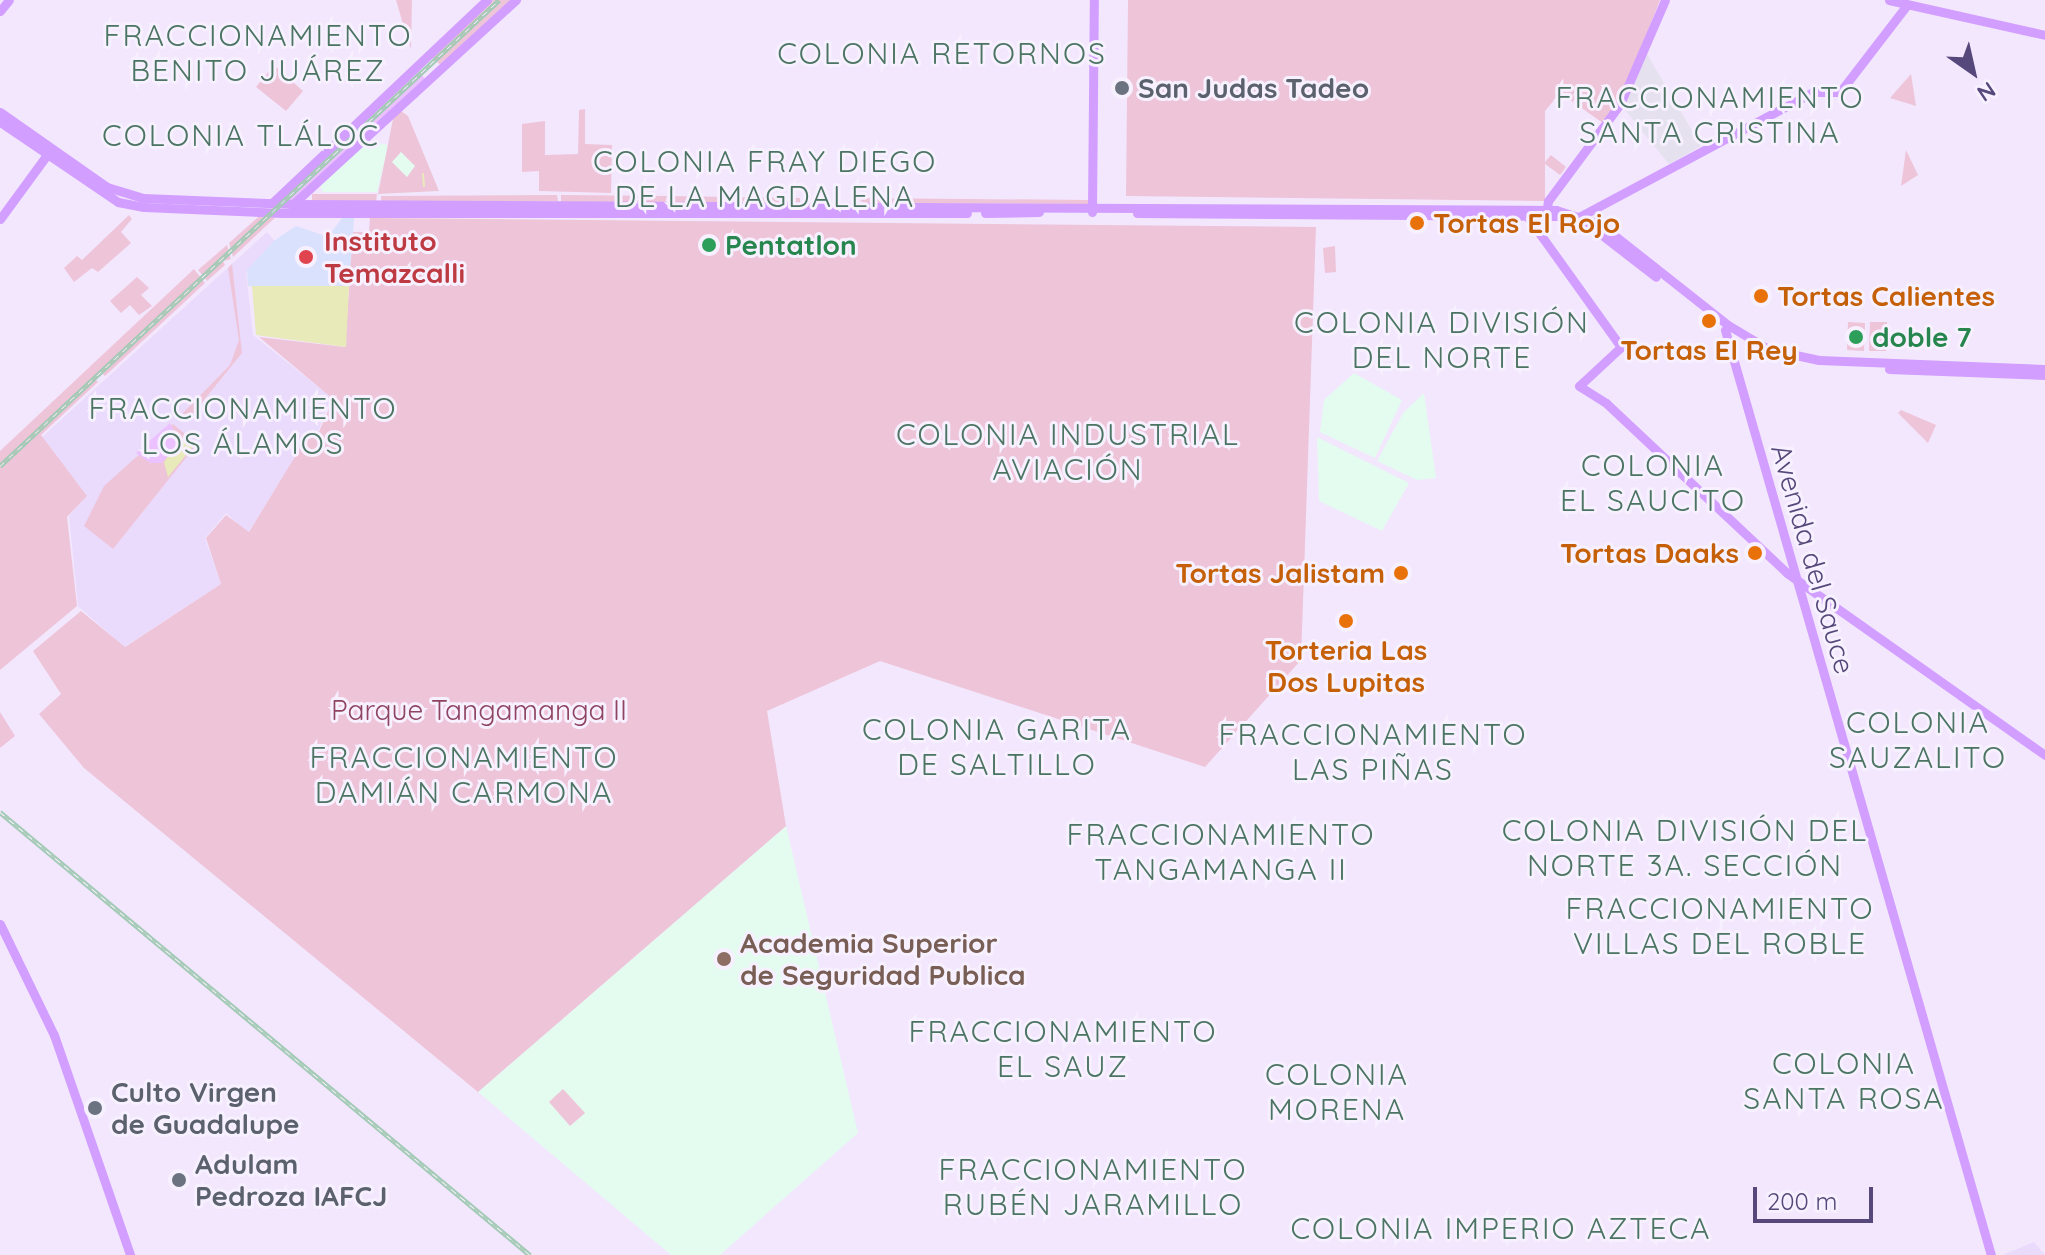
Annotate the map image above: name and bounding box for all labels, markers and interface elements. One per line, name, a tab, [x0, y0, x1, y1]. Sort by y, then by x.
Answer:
district label: FRACCIONAMIENTO BENITO JUÁREZ	[104, 17, 412, 88]
north arrow	[1933, 32, 2013, 112]
district label: COLONIA RETORNOS	[777, 35, 1107, 71]
place label: San Judas Tadeo	[1138, 71, 1369, 105]
text: N	[1972, 76, 2001, 108]
marker: San Judas Tadeo	[1113, 79, 1131, 97]
district label: FRACCIONAMIENTO SANTA CRISTINA	[1556, 79, 1864, 150]
district label: COLONIA TLÁLOC	[102, 117, 380, 153]
district label: COLONIA FRAY DIEGO DE LA MAGDALENA	[593, 143, 937, 214]
place label: Tortas El Rojo	[1433, 206, 1620, 240]
marker: Tortas El Rojo	[1408, 214, 1426, 232]
place label: Instituto Temazcalli	[324, 224, 465, 290]
place label: Pentatlon	[725, 228, 857, 262]
marker: Pentatlon	[700, 236, 718, 254]
marker: Instituto Temazcalli	[295, 246, 317, 268]
place label: Tortas Calientes	[1777, 279, 1995, 313]
marker: Tortas Calientes	[1752, 287, 1770, 305]
district label: COLONIA DIVISIÓN DEL NORTE	[1294, 304, 1590, 374]
marker: Tortas El Rey	[1700, 312, 1718, 330]
place label: doble 7	[1872, 320, 1972, 354]
marker: doble 7	[1847, 328, 1865, 346]
place label: Tortas El Rey	[1620, 333, 1798, 367]
district label: FRACCIONAMIENTO LOS ÁLAMOS	[89, 390, 397, 460]
district label: COLONIA INDUSTRIAL AVIACIÓN	[896, 416, 1240, 486]
street label: Avenida del Sauce	[1764, 440, 1862, 678]
district label: COLONIA EL SAUCITO	[1560, 447, 1746, 518]
place label: Tortas Daaks	[1560, 536, 1739, 570]
marker: Tortas Daaks	[1746, 544, 1764, 562]
place label: Tortas Jalistam	[1175, 556, 1385, 590]
marker: Tortas Jalistam	[1392, 564, 1410, 582]
marker: Torteria Las Dos Lupitas	[1337, 612, 1355, 630]
place label: Torteria Las Dos Lupitas	[1265, 633, 1427, 699]
park label: Parque Tangamanga II	[331, 693, 627, 727]
district label: COLONIA SAUZALITO	[1829, 704, 2007, 774]
district label: COLONIA GARITA DE SALTILLO	[862, 711, 1132, 782]
district label: FRACCIONAMIENTO LAS PIÑAS	[1219, 716, 1527, 786]
district label: FRACCIONAMIENTO DAMIÁN CARMONA	[310, 739, 618, 810]
district label: COLONIA DIVISIÓN DEL NORTE 3A. SECCIÓN	[1502, 812, 1868, 882]
district label: FRACCIONAMIENTO TANGAMANGA II	[1067, 816, 1375, 886]
district label: FRACCIONAMIENTO VILLAS DEL ROBLE	[1566, 890, 1874, 960]
place label: Academia Superior de Seguridad Publica	[740, 926, 1026, 992]
marker: Academia Superior de Seguridad Publica	[715, 950, 733, 968]
district label: FRACCIONAMIENTO EL SAUZ	[909, 1013, 1217, 1084]
district label: COLONIA SANTA ROSA	[1743, 1045, 1945, 1116]
district label: COLONIA MORENA	[1265, 1056, 1409, 1126]
place label: Culto Virgen de Guadalupe	[111, 1075, 300, 1141]
marker: Culto Virgen de Guadalupe	[86, 1099, 104, 1117]
place label: Adulam Pedroza IAFCJ	[195, 1147, 387, 1213]
district label: FRACCIONAMIENTO RUBÉN JARAMILLO	[939, 1151, 1247, 1222]
marker: Adulam Pedroza IAFCJ	[170, 1171, 188, 1189]
scale bar	[1757, 1171, 1877, 1221]
text: 200 m	[1767, 1186, 1837, 1216]
district label: COLONIA IMPERIO AZTECA	[1290, 1210, 1712, 1246]

